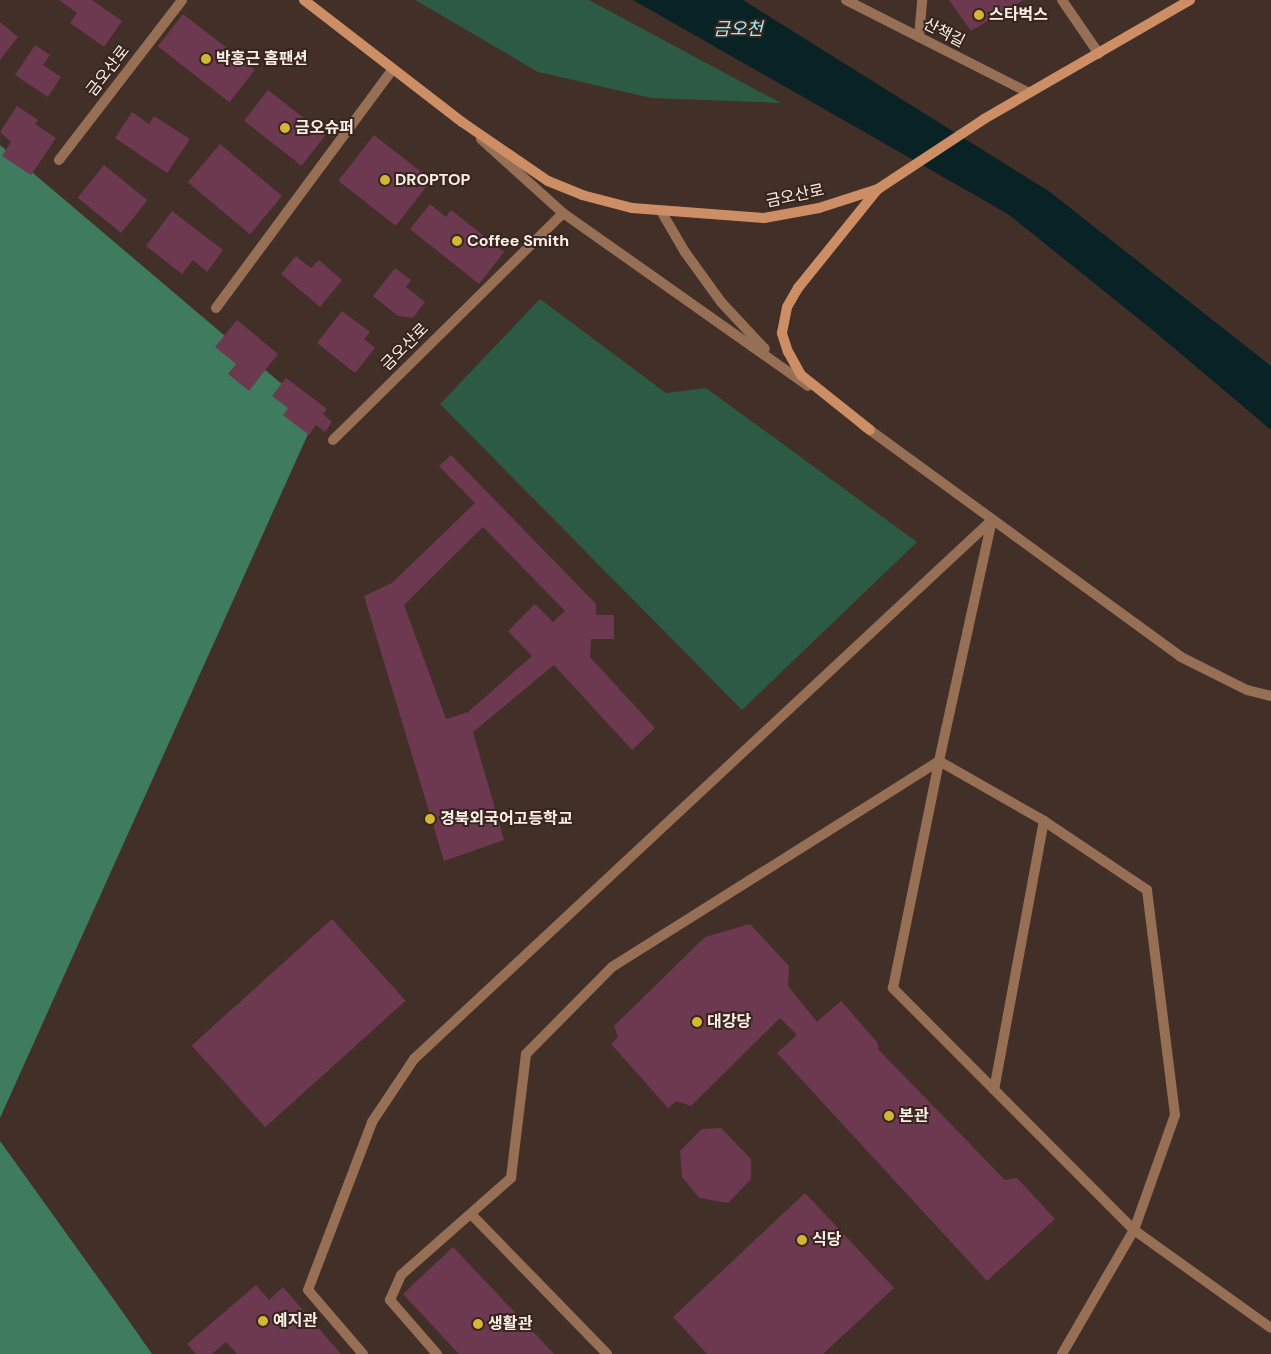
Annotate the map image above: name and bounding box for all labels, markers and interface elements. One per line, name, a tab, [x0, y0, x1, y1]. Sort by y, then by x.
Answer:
place label: 스타벅스	[989, 5, 1048, 25]
marker: 스타벅스	[973, 9, 985, 21]
street label: 산책길	[920, 14, 968, 52]
water label: 금오천	[713, 18, 763, 40]
street label: 금오산로	[82, 42, 134, 100]
place label: 박홍근 홈팬션	[216, 49, 308, 69]
marker: 박홍근 홈팬션	[200, 53, 212, 65]
place label: 금오슈퍼	[295, 118, 354, 138]
marker: 금오슈퍼	[279, 122, 291, 134]
place label: DROPTOP	[395, 170, 470, 190]
marker: DROPTOP	[379, 174, 391, 186]
street label: 금오산로	[764, 180, 826, 212]
place label: Coffee Smith	[467, 231, 569, 251]
marker: Coffee Smith	[451, 235, 463, 247]
street label: 금오산로	[377, 319, 433, 375]
place label: 경북외국어고등학교	[440, 809, 572, 829]
marker: 경북외국어고등학교	[424, 813, 436, 825]
place label: 대강당	[707, 1012, 751, 1032]
marker: 대강당	[691, 1016, 703, 1028]
place label: 본관	[899, 1106, 928, 1126]
marker: 본관	[883, 1110, 895, 1122]
place label: 식당	[812, 1230, 841, 1250]
marker: 식당	[796, 1234, 808, 1246]
place label: 예지관	[273, 1311, 317, 1331]
place label: 생활관	[488, 1314, 532, 1334]
marker: 예지관	[257, 1315, 269, 1327]
marker: 생활관	[472, 1318, 484, 1330]

